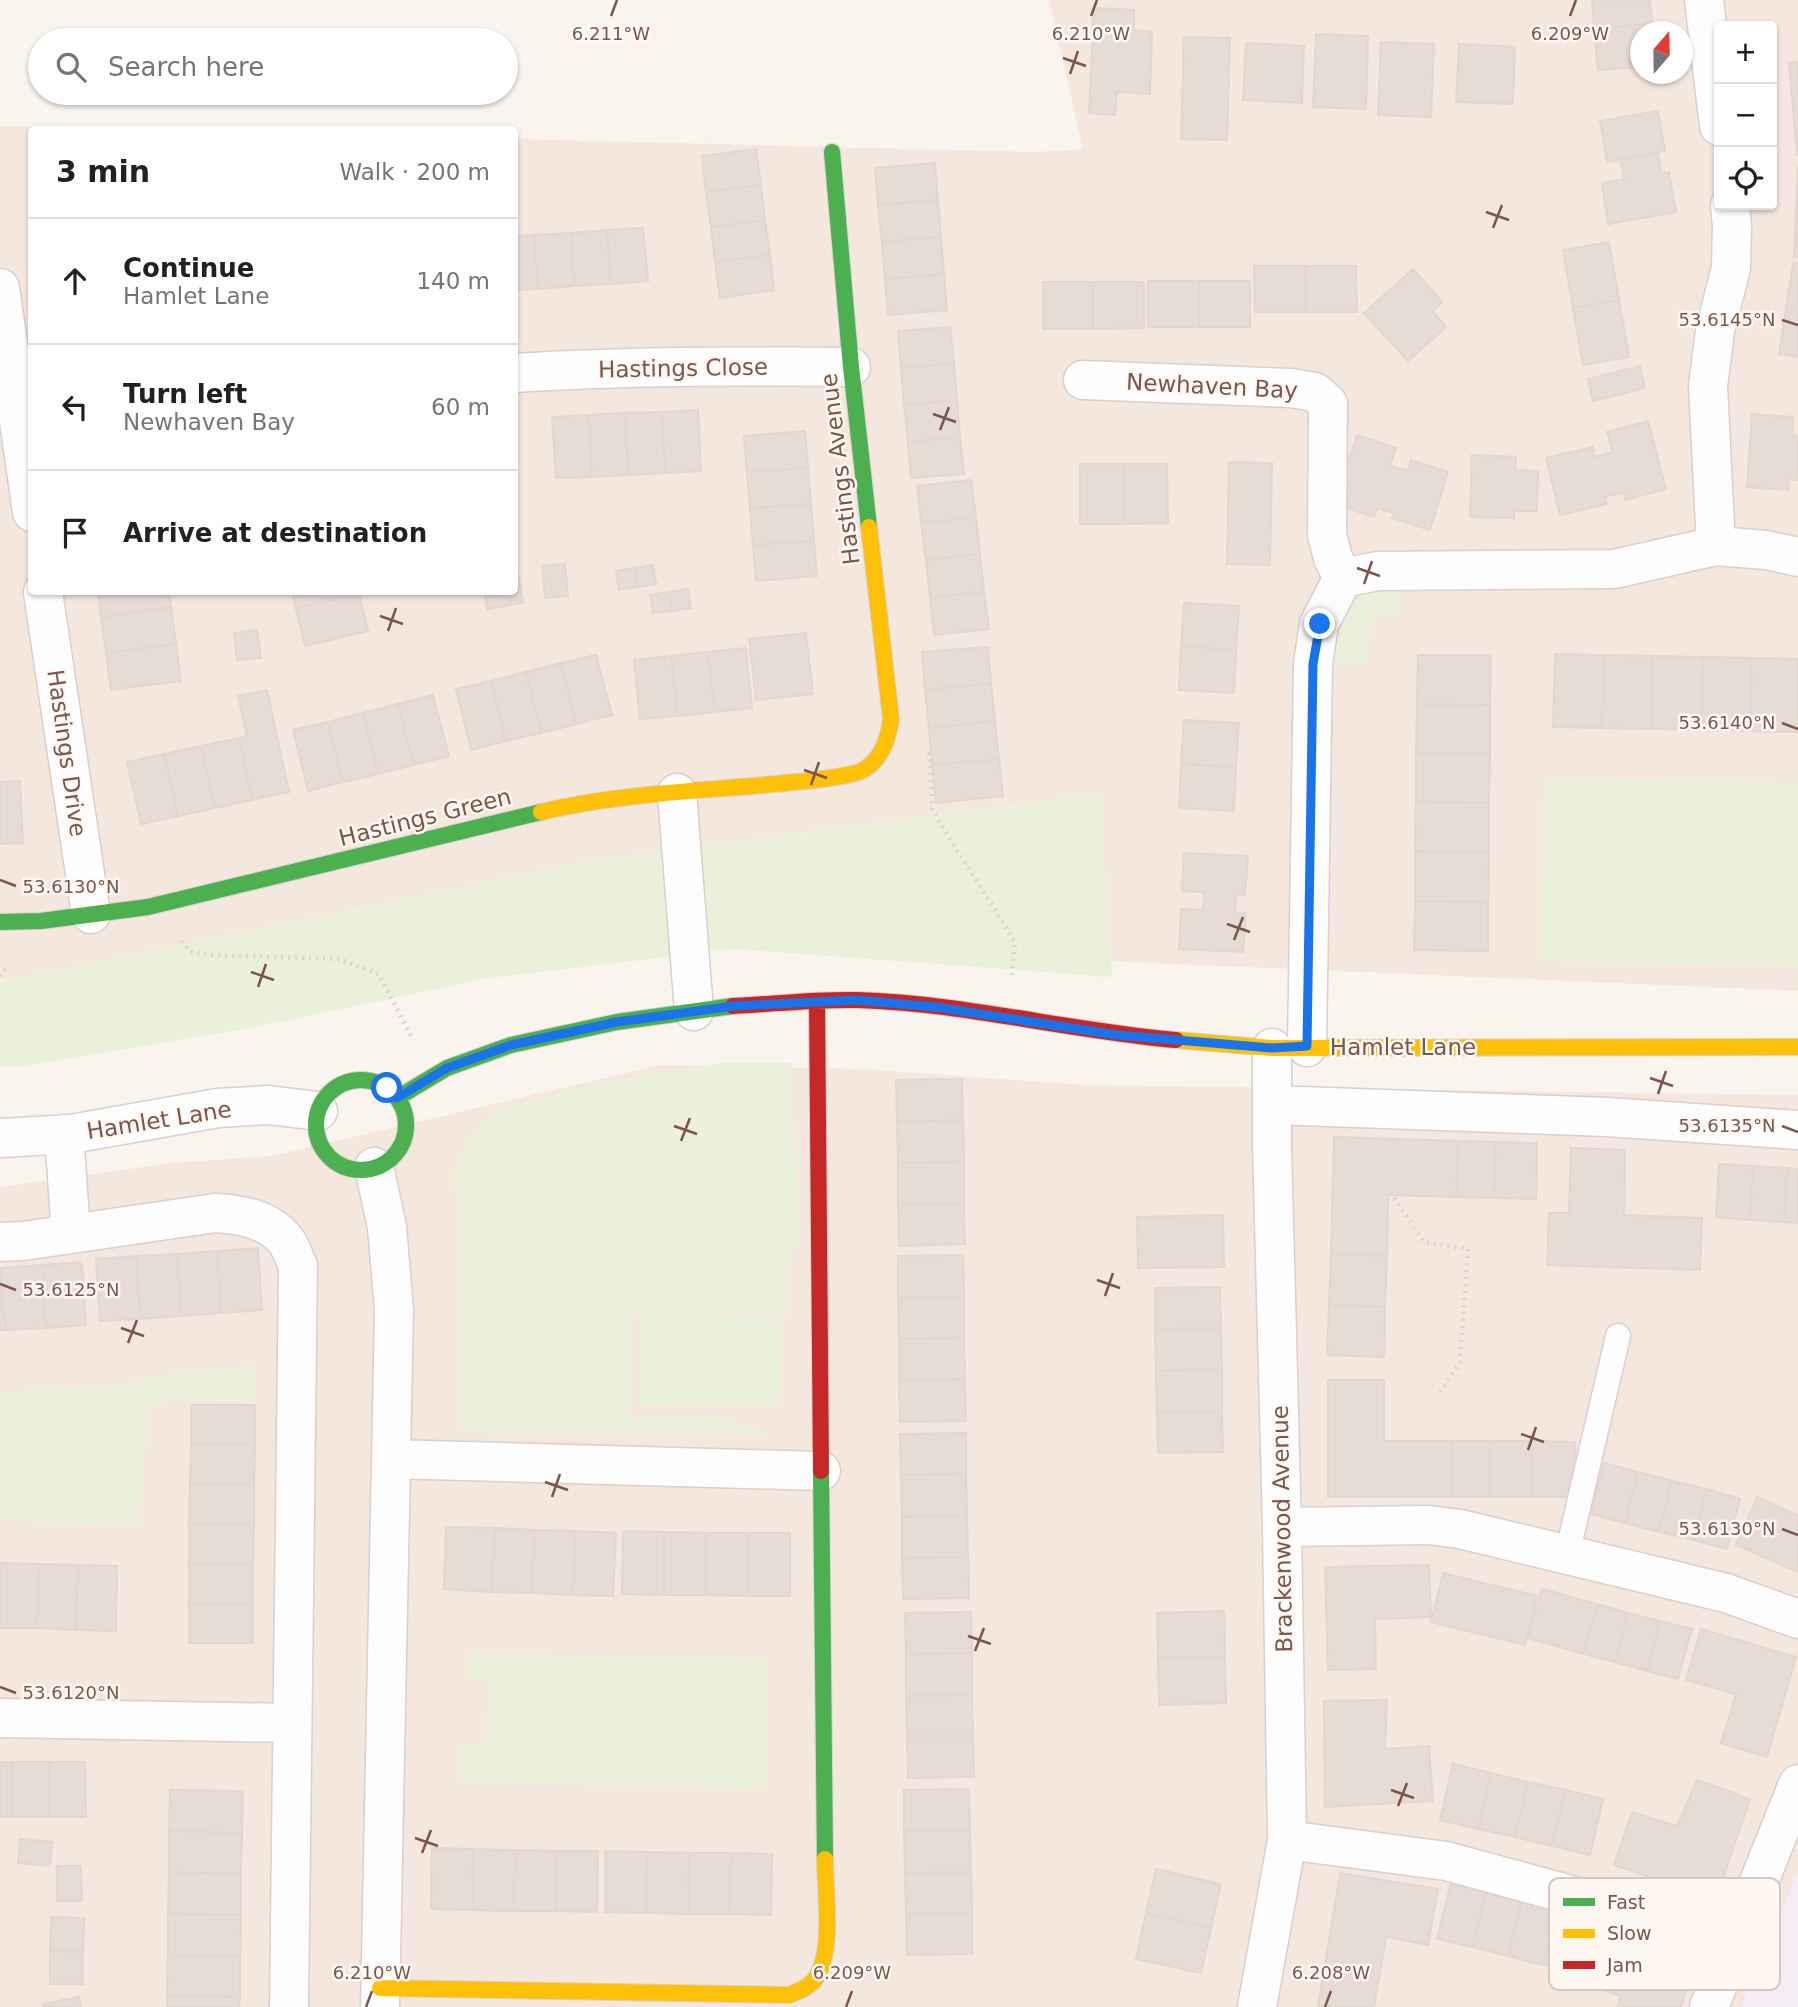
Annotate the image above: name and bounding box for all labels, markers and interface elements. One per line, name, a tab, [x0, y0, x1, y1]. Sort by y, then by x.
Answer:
north arrow	[1630, 21, 1693, 84]
map controls	[1714, 21, 1777, 210]
button: +	[1714, 21, 1777, 84]
text: 6.211°W	[572, 23, 650, 44]
text: 6.210°W	[1052, 23, 1130, 44]
text: 6.209°W	[1531, 23, 1609, 44]
search box	[28, 28, 518, 105]
icon: search	[52, 48, 90, 86]
text: Search here	[108, 52, 264, 82]
button: −	[1714, 84, 1777, 147]
button: locate	[1714, 147, 1777, 210]
text: 3 min	[56, 154, 150, 189]
text: Walk · 200 m	[339, 159, 490, 185]
text: Continue	[123, 253, 254, 283]
icon: ahead	[56, 262, 94, 300]
text: 140 m	[416, 268, 490, 294]
text: Hamlet Lane	[123, 283, 269, 309]
text: 53.6145°N	[1679, 309, 1775, 330]
street label: Hastings Close	[598, 354, 768, 382]
street label: Newhaven Bay	[1125, 369, 1299, 403]
street label: Hastings Avenue	[815, 372, 865, 566]
text: Turn left	[123, 379, 247, 409]
icon: left	[56, 388, 94, 426]
text: 60 m	[431, 394, 490, 420]
text: Newhaven Bay	[123, 409, 295, 435]
icon: arrive	[56, 514, 94, 552]
text: Arrive at destination	[123, 518, 427, 548]
route end	[1304, 608, 1335, 639]
street label: Hastings Drive	[42, 668, 92, 838]
text: 53.6140°N	[1679, 712, 1775, 733]
street label: Hastings Green	[336, 783, 514, 851]
text: 53.6130°N	[23, 876, 119, 897]
street label: Hamlet Lane	[1330, 1034, 1476, 1060]
route start	[371, 1072, 402, 1103]
street label: Hamlet Lane	[85, 1096, 233, 1144]
text: 53.6135°N	[1679, 1115, 1775, 1136]
text: 53.6125°N	[23, 1279, 119, 1300]
street label: Brackenwood Avenue	[1267, 1405, 1297, 1653]
text: 53.6130°N	[1679, 1518, 1775, 1539]
text: 53.6120°N	[23, 1682, 119, 1703]
legend	[1549, 1878, 1780, 1990]
text: Fast	[1607, 1891, 1645, 1913]
text: Slow	[1607, 1922, 1652, 1944]
text: Jam	[1606, 1954, 1643, 1976]
text: 6.210°W	[333, 1962, 411, 1983]
text: 6.209°W	[813, 1962, 891, 1983]
text: 6.208°W	[1292, 1962, 1370, 1983]

